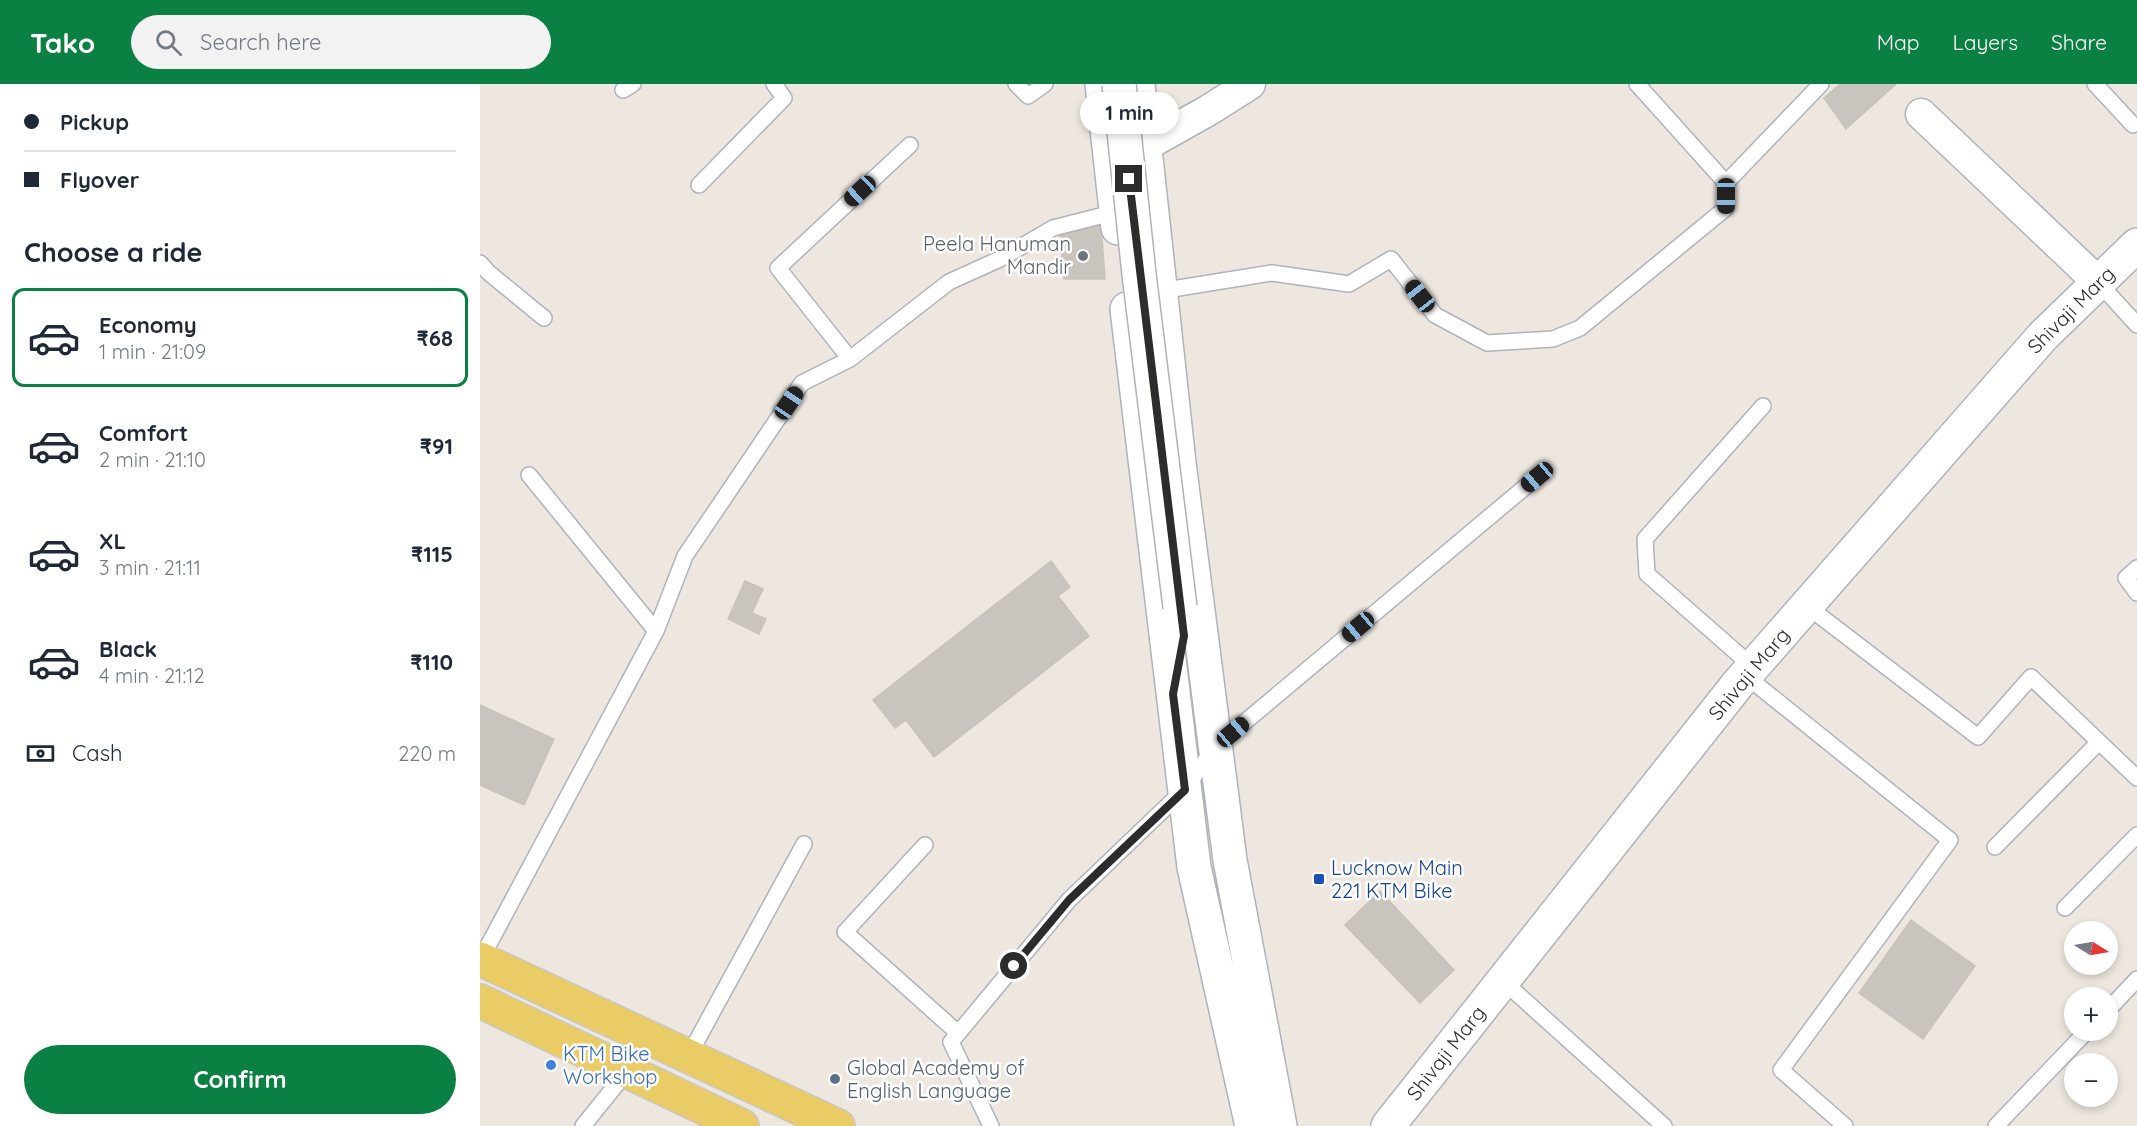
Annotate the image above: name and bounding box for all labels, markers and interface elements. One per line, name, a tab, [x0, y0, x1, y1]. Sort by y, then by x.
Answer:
search box	[131, 15, 551, 69]
text: Tako	[30, 25, 95, 60]
icon: search	[152, 26, 185, 59]
text: Search here	[200, 28, 322, 56]
text: Map	[1877, 29, 1920, 55]
text: Layers	[1953, 29, 2018, 55]
text: Share	[2051, 29, 2107, 55]
callout: 1 min	[1080, 92, 1178, 134]
text: 1 min	[1105, 100, 1154, 125]
text: Pickup	[60, 108, 129, 136]
route end	[1115, 165, 1142, 192]
text: Flyover	[60, 166, 139, 194]
car	[841, 172, 879, 210]
car	[1717, 178, 1735, 214]
place label: Peela Hanuman Mandir	[923, 231, 1071, 279]
text: Choose a ride	[24, 235, 202, 269]
marker: Peela Hanuman Mandir	[1076, 249, 1090, 263]
street label: Shivaji Marg	[2022, 261, 2120, 359]
car	[1402, 276, 1438, 316]
icon: car	[27, 311, 81, 365]
text: Economy	[99, 311, 197, 339]
text: ₹68	[417, 324, 453, 352]
text: 1 min · 21:09	[99, 339, 206, 364]
car	[771, 383, 807, 423]
icon: car	[27, 419, 81, 473]
text: Comfort	[99, 419, 188, 447]
text: ₹91	[420, 432, 453, 460]
text: 2 min · 21:10	[99, 447, 206, 472]
car	[1517, 459, 1557, 495]
icon: car	[27, 527, 81, 581]
text: XL	[99, 527, 126, 555]
text: ₹115	[411, 540, 453, 568]
text: 3 min · 21:11	[99, 555, 201, 580]
car	[1338, 609, 1378, 645]
street label: Shivaji Marg	[1703, 622, 1795, 725]
icon: car	[27, 635, 81, 689]
text: Black	[99, 635, 157, 663]
text: ₹110	[410, 648, 453, 676]
text: 4 min · 21:12	[99, 663, 205, 688]
car	[1213, 714, 1253, 750]
icon: cash	[24, 737, 57, 770]
text: Cash	[72, 739, 123, 767]
text: 220 m	[398, 741, 456, 766]
place label: Lucknow Main 221 KTM Bike	[1331, 855, 1463, 903]
marker: Lucknow Main 221 KTM Bike	[1312, 872, 1326, 886]
north arrow	[2064, 921, 2118, 975]
map controls	[2064, 921, 2118, 1107]
route start	[1000, 952, 1027, 979]
button: +	[2064, 987, 2118, 1041]
street label: Shivaji Marg	[1401, 1000, 1490, 1105]
place label: KTM Bike Workshop	[563, 1041, 657, 1089]
button: Confirm	[24, 1045, 456, 1114]
button: −	[2064, 1053, 2118, 1107]
place label: Global Academy of English Language	[847, 1055, 1025, 1103]
marker: KTM Bike Workshop	[544, 1058, 558, 1072]
marker: Global Academy of English Language	[828, 1072, 842, 1086]

